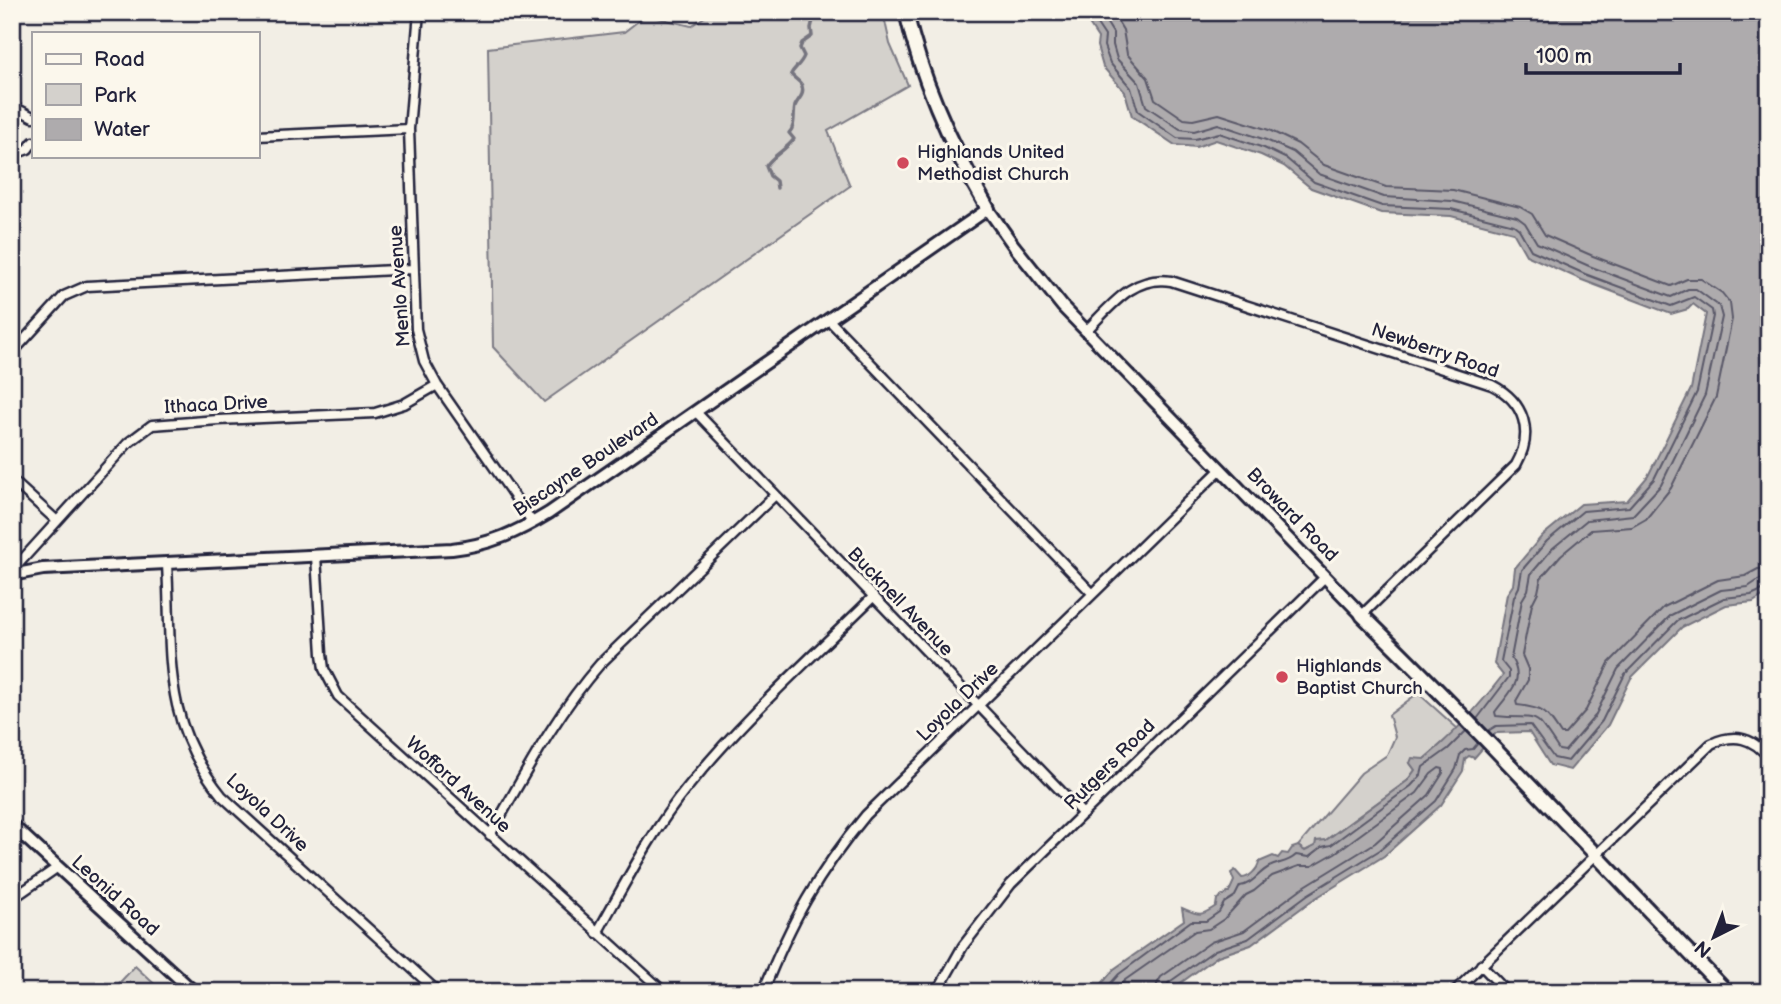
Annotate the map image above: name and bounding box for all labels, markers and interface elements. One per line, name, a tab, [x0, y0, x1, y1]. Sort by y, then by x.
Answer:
legend	[32, 32, 259, 158]
scale bar	[1526, 32, 1680, 76]
text: 100 m	[1536, 44, 1592, 69]
text: Road	[94, 47, 145, 72]
text: Park	[94, 83, 137, 108]
text: Water	[94, 117, 150, 142]
place label: Highlands United Methodist Church	[917, 141, 1069, 186]
marker: Highlands United Methodist Church	[895, 155, 911, 171]
street label: Menlo Avenue	[384, 224, 416, 348]
street label: Newberry Road	[1368, 318, 1502, 384]
street label: Ithaca Drive	[164, 391, 268, 419]
street label: Biscayne Boulevard	[509, 408, 663, 522]
street label: Broward Road	[1241, 463, 1343, 567]
street label: Bucknell Avenue	[842, 543, 958, 661]
place label: Highlands Baptist Church	[1296, 655, 1423, 700]
street label: Loyola Drive	[912, 657, 1004, 747]
marker: Highlands Baptist Church	[1274, 669, 1290, 685]
street label: Rutgers Road	[1060, 715, 1160, 815]
street label: Wofford Avenue	[401, 732, 515, 838]
street label: Loyola Drive	[221, 769, 313, 857]
street label: Leonid Road	[67, 851, 163, 941]
north arrow	[1680, 902, 1750, 972]
text: N	[1691, 935, 1717, 962]

